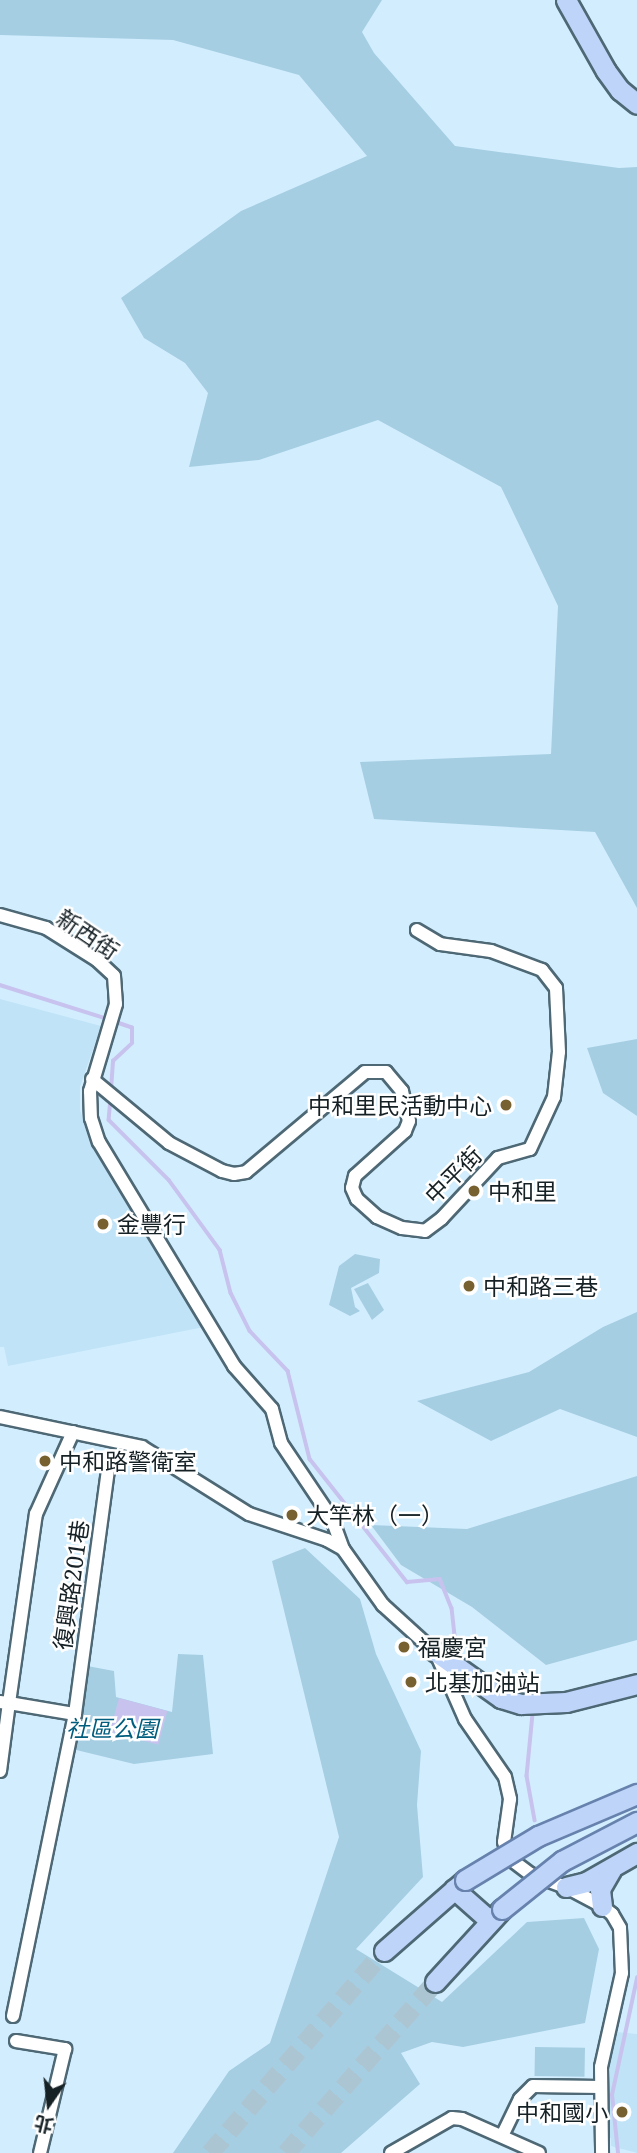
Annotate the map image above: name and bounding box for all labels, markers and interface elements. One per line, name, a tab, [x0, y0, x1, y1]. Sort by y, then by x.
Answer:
street label: 新西街	[52, 903, 124, 965]
place label: 中和里民活動中心	[308, 1091, 492, 1119]
marker: 中和里民活動中心	[498, 1097, 514, 1113]
street label: 中平街	[419, 1141, 487, 1209]
place label: 中和里	[488, 1177, 557, 1205]
marker: 中和里	[466, 1183, 482, 1199]
place label: 金豐行	[117, 1210, 186, 1238]
marker: 金豐行	[95, 1216, 111, 1232]
place label: 中和路三巷	[483, 1272, 598, 1300]
marker: 中和路三巷	[461, 1278, 477, 1294]
place label: 中和路警衛室	[59, 1447, 197, 1475]
marker: 中和路警衛室	[37, 1453, 53, 1469]
place label: 大竿林（一）	[306, 1501, 444, 1529]
marker: 大竿林（一）	[284, 1507, 300, 1523]
street label: 復興路201巷	[48, 1518, 94, 1652]
place label: 福慶宮	[418, 1633, 487, 1661]
marker: 福慶宮	[396, 1639, 412, 1655]
place label: 北基加油站	[425, 1668, 540, 1696]
marker: 北基加油站	[403, 1674, 419, 1690]
park label: 社區公園	[66, 1714, 158, 1742]
north arrow	[14, 2069, 84, 2139]
place label: 中和國小	[516, 2098, 608, 2126]
marker: 中和國小	[614, 2104, 630, 2120]
text: 北	[32, 2109, 56, 2139]

